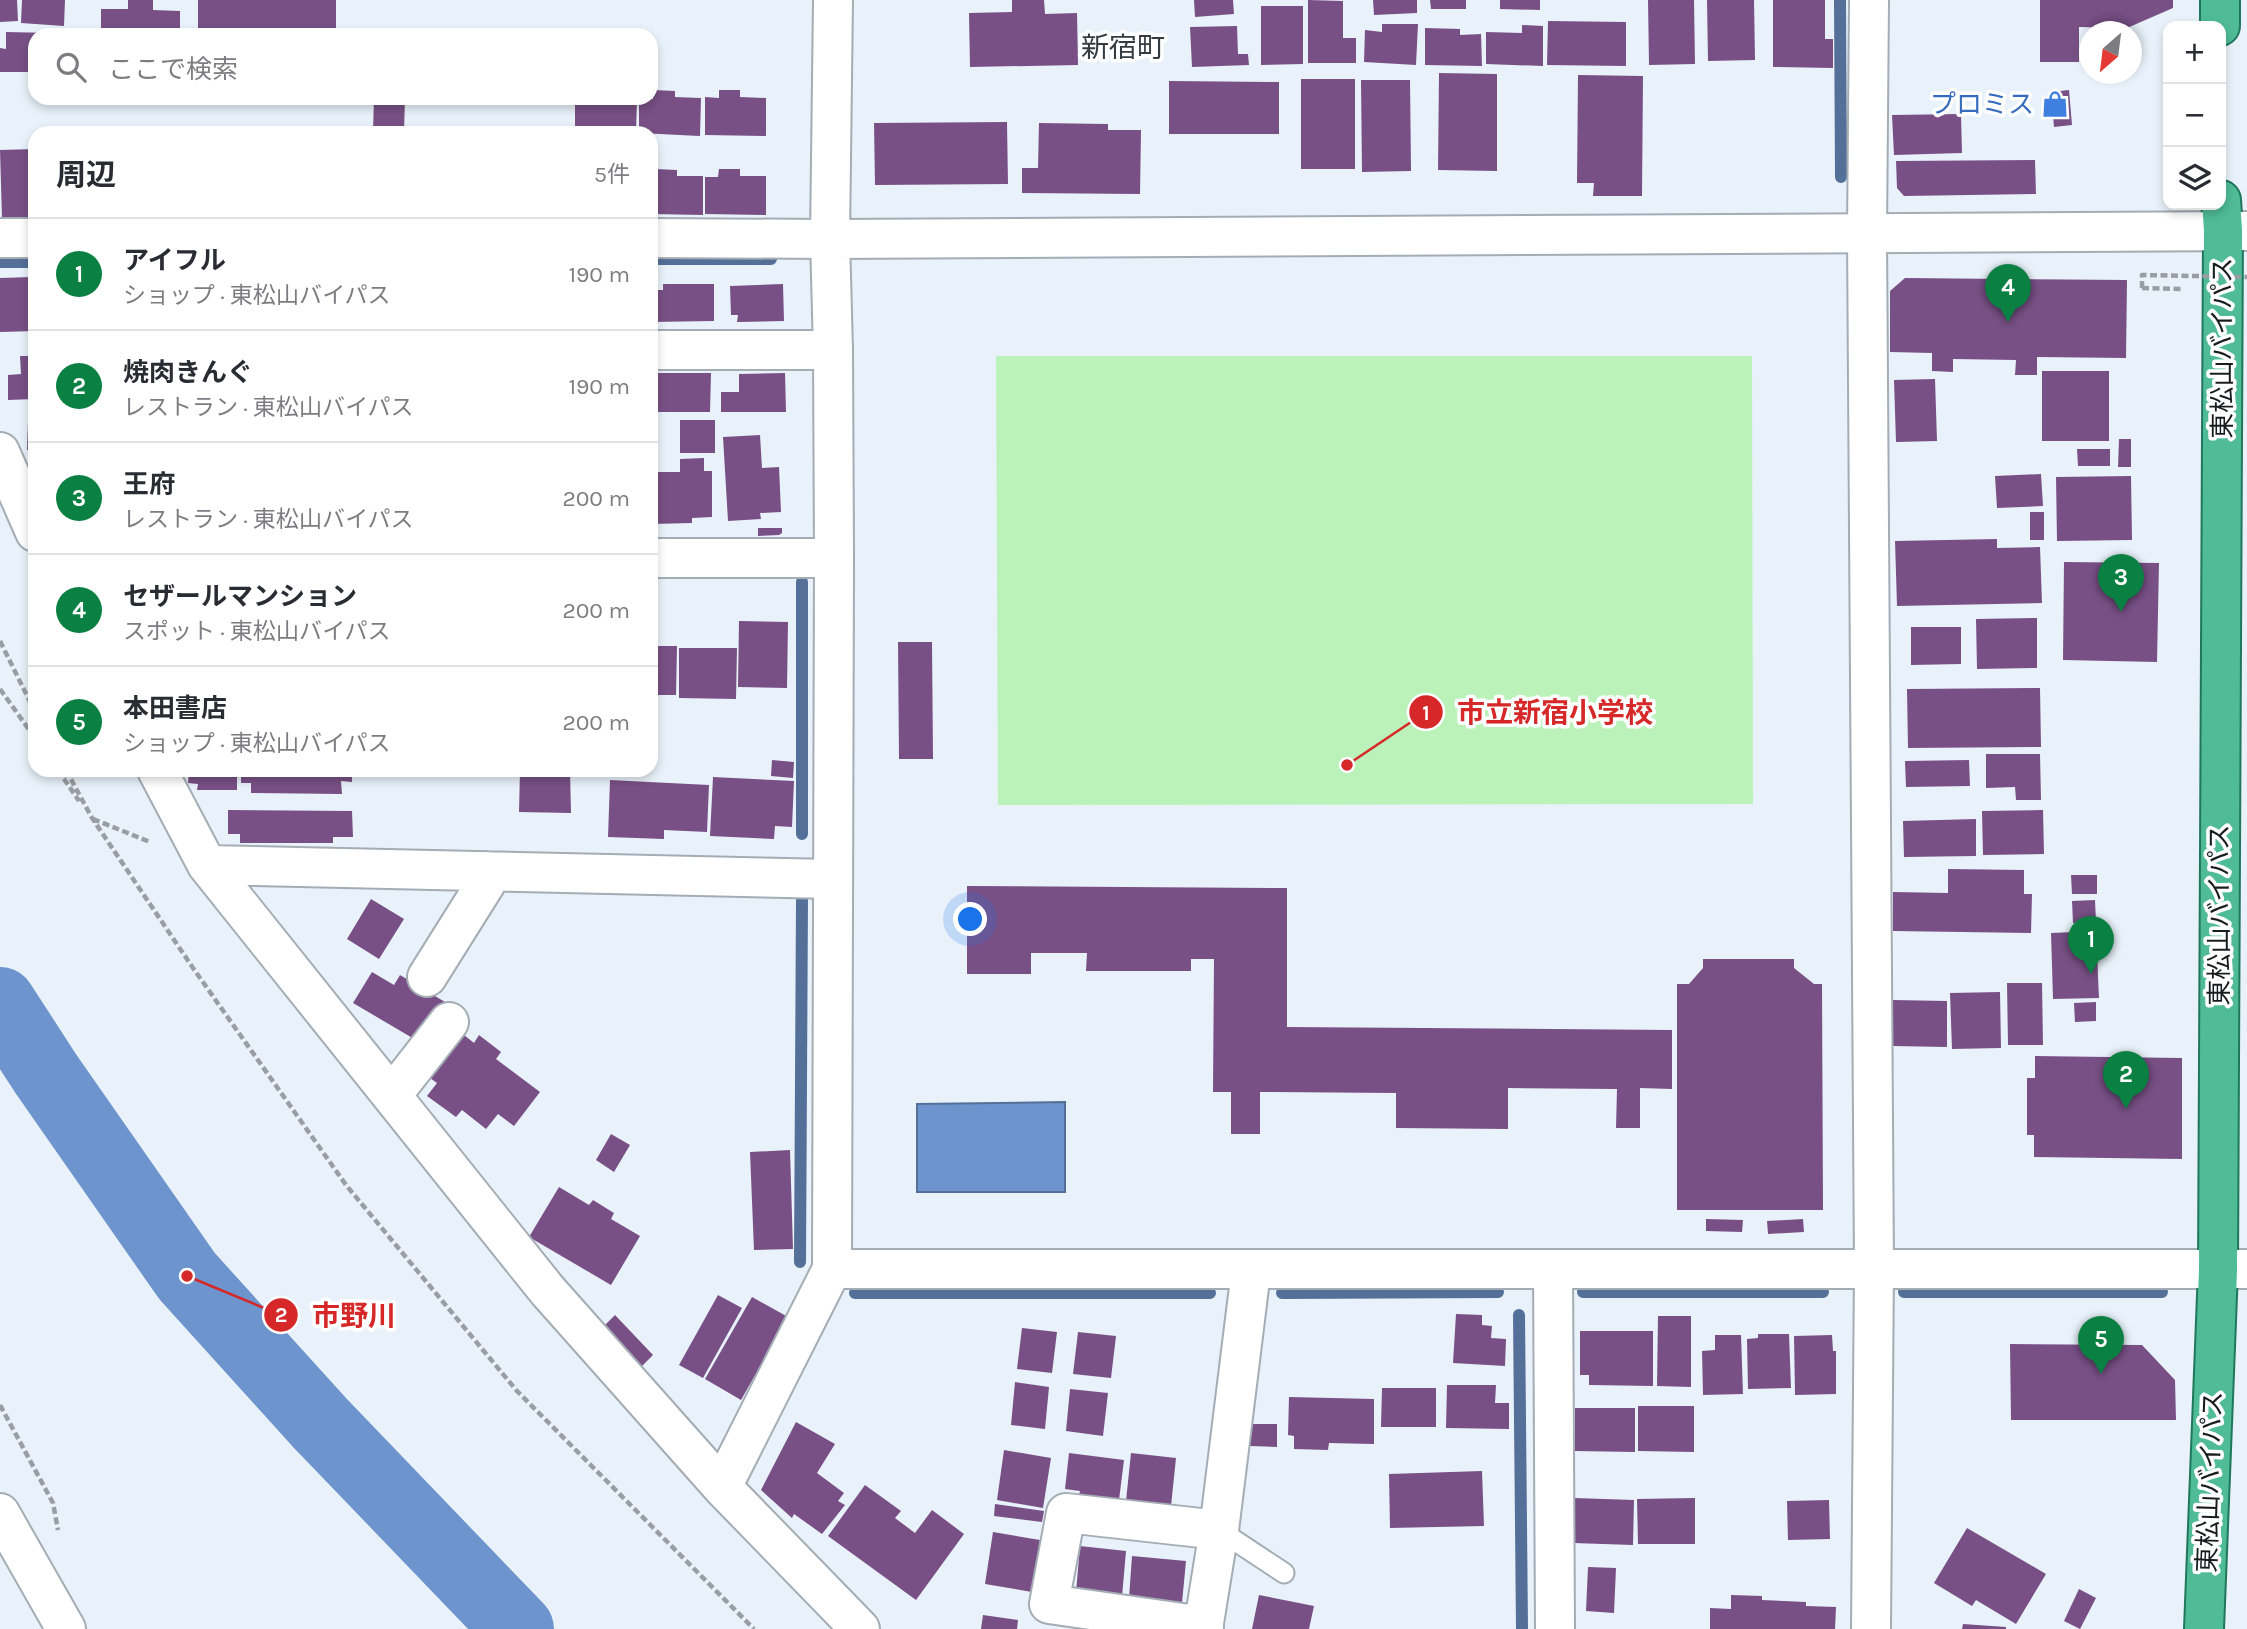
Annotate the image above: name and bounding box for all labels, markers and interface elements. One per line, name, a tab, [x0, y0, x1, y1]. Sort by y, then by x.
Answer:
north arrow	[2079, 21, 2142, 84]
map controls	[2163, 21, 2226, 210]
button: +	[2163, 21, 2226, 84]
search box	[28, 28, 658, 105]
district label: 新宿町	[1081, 31, 1165, 64]
icon: search	[52, 48, 90, 86]
text: ここで検索	[108, 54, 238, 85]
button: −	[2163, 84, 2226, 147]
place label: プロミス	[1930, 89, 2034, 120]
shop icon: プロミス	[2040, 89, 2070, 119]
button: layers	[2163, 147, 2226, 210]
text: 周辺	[56, 157, 116, 193]
text: 5件	[594, 161, 630, 188]
text: アイフル	[123, 245, 226, 276]
street label: 東松山バイパス	[2207, 257, 2238, 439]
text: 1	[75, 261, 83, 288]
text: 190 m	[568, 261, 630, 288]
pin: 4	[1985, 264, 2031, 322]
text: ショップ · 東松山バイパス	[123, 282, 391, 309]
text: 焼肉きんぐ	[123, 357, 253, 388]
text: 2	[72, 373, 86, 400]
text: 190 m	[568, 373, 630, 400]
text: レストラン · 東松山バイパス	[123, 394, 414, 421]
text: 王府	[123, 469, 175, 500]
text: 3	[72, 485, 86, 512]
text: 200 m	[562, 485, 630, 512]
text: レストラン · 東松山バイパス	[123, 506, 414, 533]
pin: 3	[2098, 554, 2144, 612]
text: セザールマンション	[123, 581, 357, 612]
text: 4	[72, 597, 86, 624]
text: 200 m	[562, 597, 630, 624]
text: スポット · 東松山バイパス	[123, 618, 391, 645]
callout: 市立新宿小学校	[1408, 688, 1667, 737]
text: 本田書店	[123, 693, 227, 724]
text: 市立新宿小学校	[1457, 696, 1653, 729]
text: 1	[1422, 701, 1430, 725]
text: 5	[72, 709, 86, 736]
text: 200 m	[562, 709, 630, 736]
text: ショップ · 東松山バイパス	[123, 730, 391, 757]
street label: 東松山バイパス	[2204, 824, 2235, 1006]
your location	[953, 902, 987, 936]
pin: 1	[2068, 916, 2114, 974]
pin: 2	[2103, 1051, 2149, 1109]
callout: 市野川	[263, 1290, 410, 1339]
text: 市野川	[312, 1299, 396, 1332]
text: 2	[275, 1303, 287, 1327]
pin: 5	[2078, 1316, 2124, 1374]
street label: 東松山バイパス	[2191, 1391, 2229, 1573]

